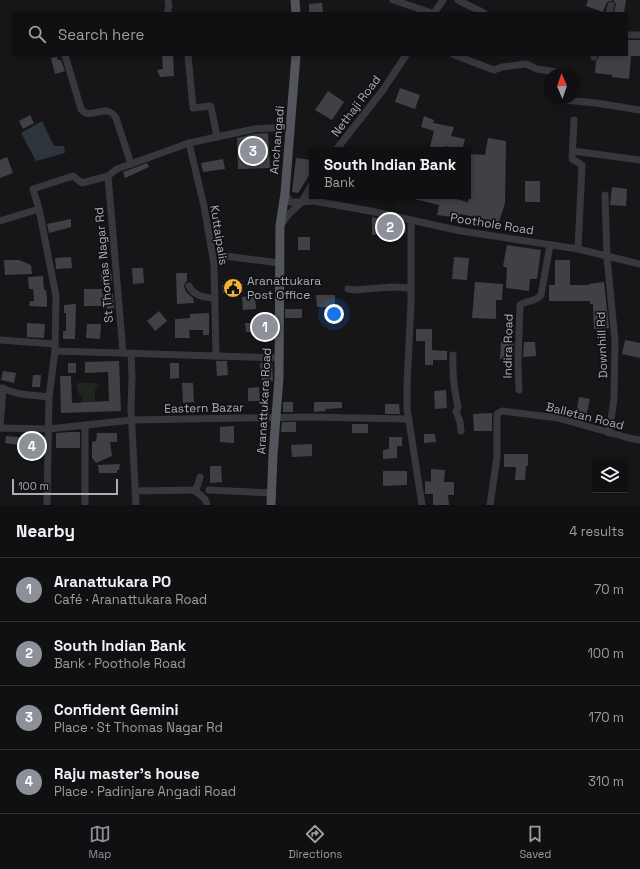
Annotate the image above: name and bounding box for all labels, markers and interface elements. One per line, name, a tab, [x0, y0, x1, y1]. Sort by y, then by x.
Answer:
search box	[12, 12, 628, 56]
icon: search	[26, 23, 48, 45]
text: Search here	[58, 25, 144, 44]
north arrow	[544, 68, 580, 104]
street label: Nethaji Road	[328, 72, 384, 140]
street label: Anchangadi	[266, 105, 288, 175]
pin: 3	[240, 136, 266, 166]
popup	[309, 147, 471, 199]
text: South Indian Bank	[324, 155, 456, 174]
text: Bank	[324, 174, 355, 191]
street label: Kuttaipalis	[206, 204, 232, 266]
street label: St Thomas Nagar Rd	[91, 206, 117, 324]
street label: Poothole Road	[449, 209, 535, 239]
pin: 2	[377, 212, 403, 242]
place label: Aranattukara Post Office	[247, 273, 321, 303]
public building icon: Aranattukara Post Office	[222, 277, 244, 299]
your location	[324, 304, 344, 324]
street label: Downhill Rd	[593, 311, 611, 379]
pin: 1	[252, 312, 278, 342]
street label: Indira Road	[499, 314, 517, 378]
street label: Aranattukara Road	[253, 347, 275, 455]
street label: Eastern Bazar	[164, 399, 244, 417]
street label: Balletan Road	[544, 399, 626, 433]
pin: 4	[19, 431, 45, 461]
map controls	[592, 457, 628, 493]
button: layers	[592, 457, 628, 493]
scale bar	[12, 477, 118, 496]
text: 100 m	[18, 479, 49, 493]
text: Nearby	[16, 520, 75, 542]
text: 4 results	[569, 523, 624, 540]
text: Aranattukara PO	[54, 572, 171, 591]
text: 1	[26, 581, 32, 598]
text: 70 m	[594, 581, 624, 598]
text: Café · Aranattukara Road	[54, 591, 207, 608]
text: South Indian Bank	[54, 636, 186, 655]
text: 2	[25, 645, 33, 662]
text: 100 m	[587, 645, 624, 662]
text: Bank · Poothole Road	[54, 655, 186, 672]
text: Confident Gemini	[54, 700, 179, 719]
text: 3	[25, 709, 33, 726]
text: 170 m	[588, 709, 624, 726]
text: Place · St Thomas Nagar Rd	[54, 719, 223, 736]
text: Raju master's house	[54, 764, 200, 783]
text: 4	[25, 773, 33, 790]
text: 310 m	[588, 773, 624, 790]
text: Place · Padinjare Angadi Road	[54, 783, 236, 800]
tab: Map	[89, 823, 111, 861]
tab: Directions	[288, 823, 342, 861]
tab: Saved	[519, 823, 551, 861]

